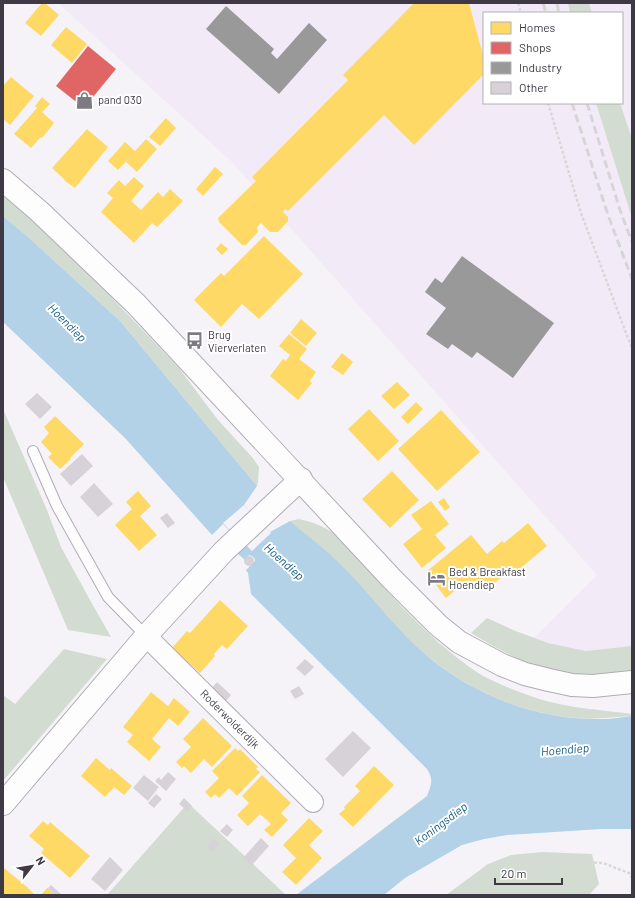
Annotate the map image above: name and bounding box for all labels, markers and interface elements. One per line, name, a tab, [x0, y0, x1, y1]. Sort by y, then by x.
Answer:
legend	[483, 12, 623, 104]
text: Homes	[519, 20, 556, 34]
text: Shops	[519, 40, 552, 54]
text: Industry	[519, 60, 562, 74]
text: Other	[519, 80, 549, 94]
shop icon: pand 030	[75, 90, 95, 110]
place label: pand 030	[98, 93, 142, 106]
water label: Hoendiep	[46, 300, 90, 344]
place label: Brug Vierverlaten	[208, 328, 266, 354]
bus stop icon: Brug Vierverlaten	[185, 331, 205, 351]
water label: Hoendiep	[262, 540, 307, 583]
place label: Bed & Breakfast Hoendiep	[449, 565, 526, 591]
hotel icon: Bed & Breakfast Hoendiep	[426, 568, 446, 588]
street label: Roderwolderdijk	[198, 686, 263, 751]
water label: Hoendiep	[540, 740, 590, 758]
water label: Koningsdiep	[411, 799, 470, 848]
north arrow	[12, 846, 52, 886]
text: N	[34, 854, 48, 867]
scale bar	[495, 860, 562, 886]
text: 20 m	[501, 866, 527, 880]

